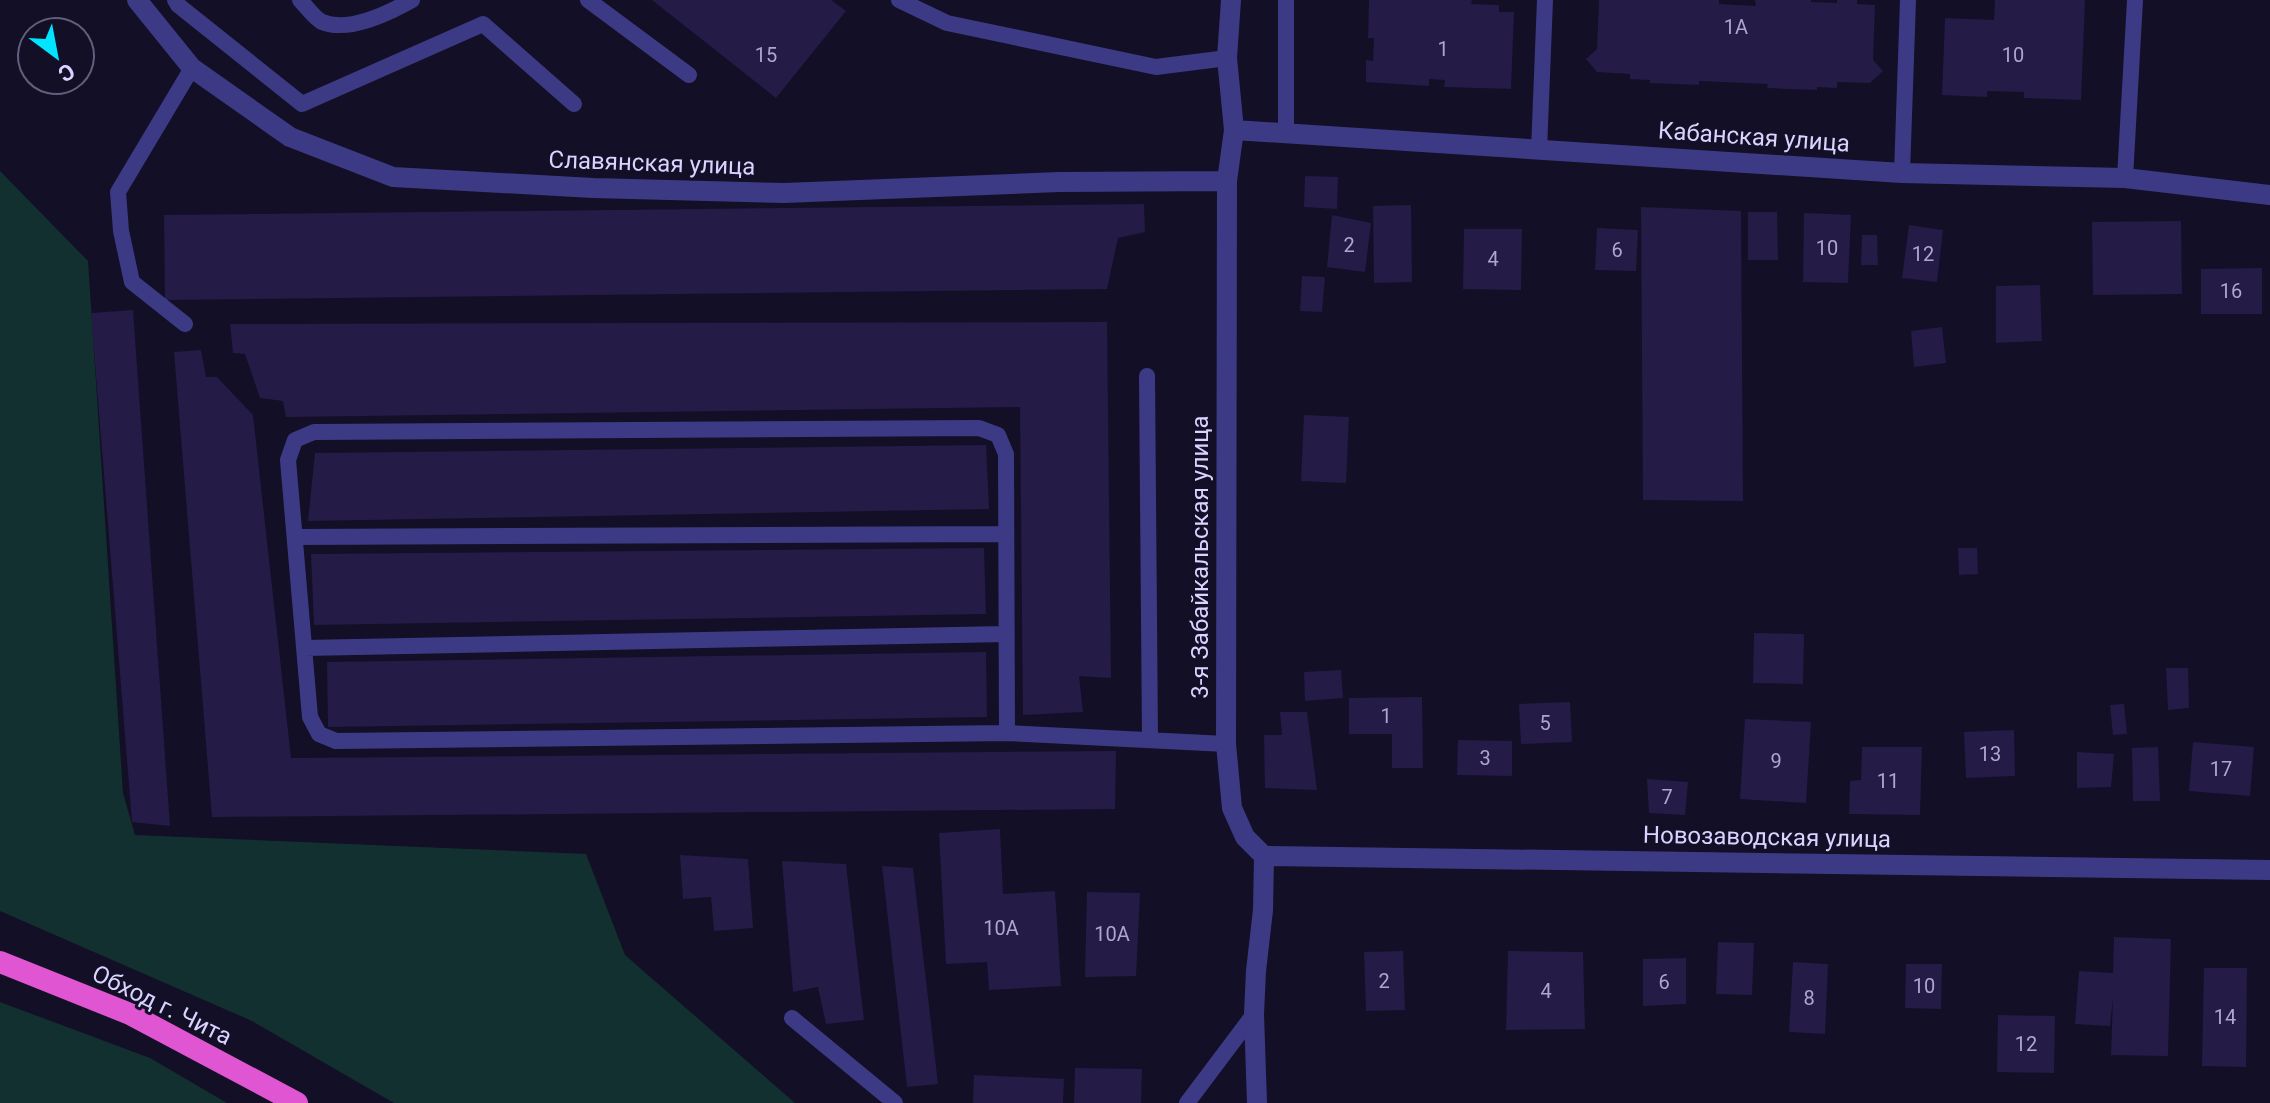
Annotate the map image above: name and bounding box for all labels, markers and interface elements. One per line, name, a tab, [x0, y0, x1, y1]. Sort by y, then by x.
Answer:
house number: 1А	[1724, 15, 1748, 39]
north arrow	[16, 16, 96, 96]
house number: 1	[1437, 37, 1449, 61]
house number: 15	[755, 43, 777, 67]
house number: 10	[2002, 43, 2024, 67]
text: С	[54, 58, 79, 87]
street label: Кабанская улица	[1657, 116, 1851, 158]
street label: Славянская улица	[548, 145, 756, 181]
house number: 2	[1343, 233, 1355, 257]
house number: 10	[1816, 236, 1838, 260]
house number: 6	[1611, 238, 1623, 262]
house number: 12	[1912, 242, 1934, 266]
house number: 4	[1487, 247, 1499, 271]
house number: 16	[2220, 279, 2242, 303]
street label: 3-я Забайкальская улица	[1186, 415, 1214, 699]
house number: 1	[1380, 704, 1392, 728]
house number: 5	[1539, 711, 1551, 735]
house number: 13	[1979, 742, 2001, 766]
house number: 3	[1479, 746, 1491, 770]
house number: 9	[1770, 749, 1782, 773]
house number: 17	[2210, 757, 2232, 781]
house number: 11	[1877, 769, 1899, 793]
house number: 7	[1661, 785, 1673, 809]
street label: Новозаводская улица	[1643, 821, 1891, 853]
house number: 10А	[983, 916, 1019, 940]
house number: 10А	[1094, 922, 1130, 946]
street label: Обход г. Чита	[88, 959, 236, 1051]
house number: 2	[1378, 969, 1390, 993]
house number: 6	[1658, 970, 1670, 994]
house number: 10	[1913, 974, 1935, 998]
house number: 4	[1540, 979, 1552, 1003]
house number: 8	[1803, 986, 1815, 1010]
house number: 14	[2214, 1005, 2236, 1029]
house number: 12	[2015, 1032, 2037, 1056]

